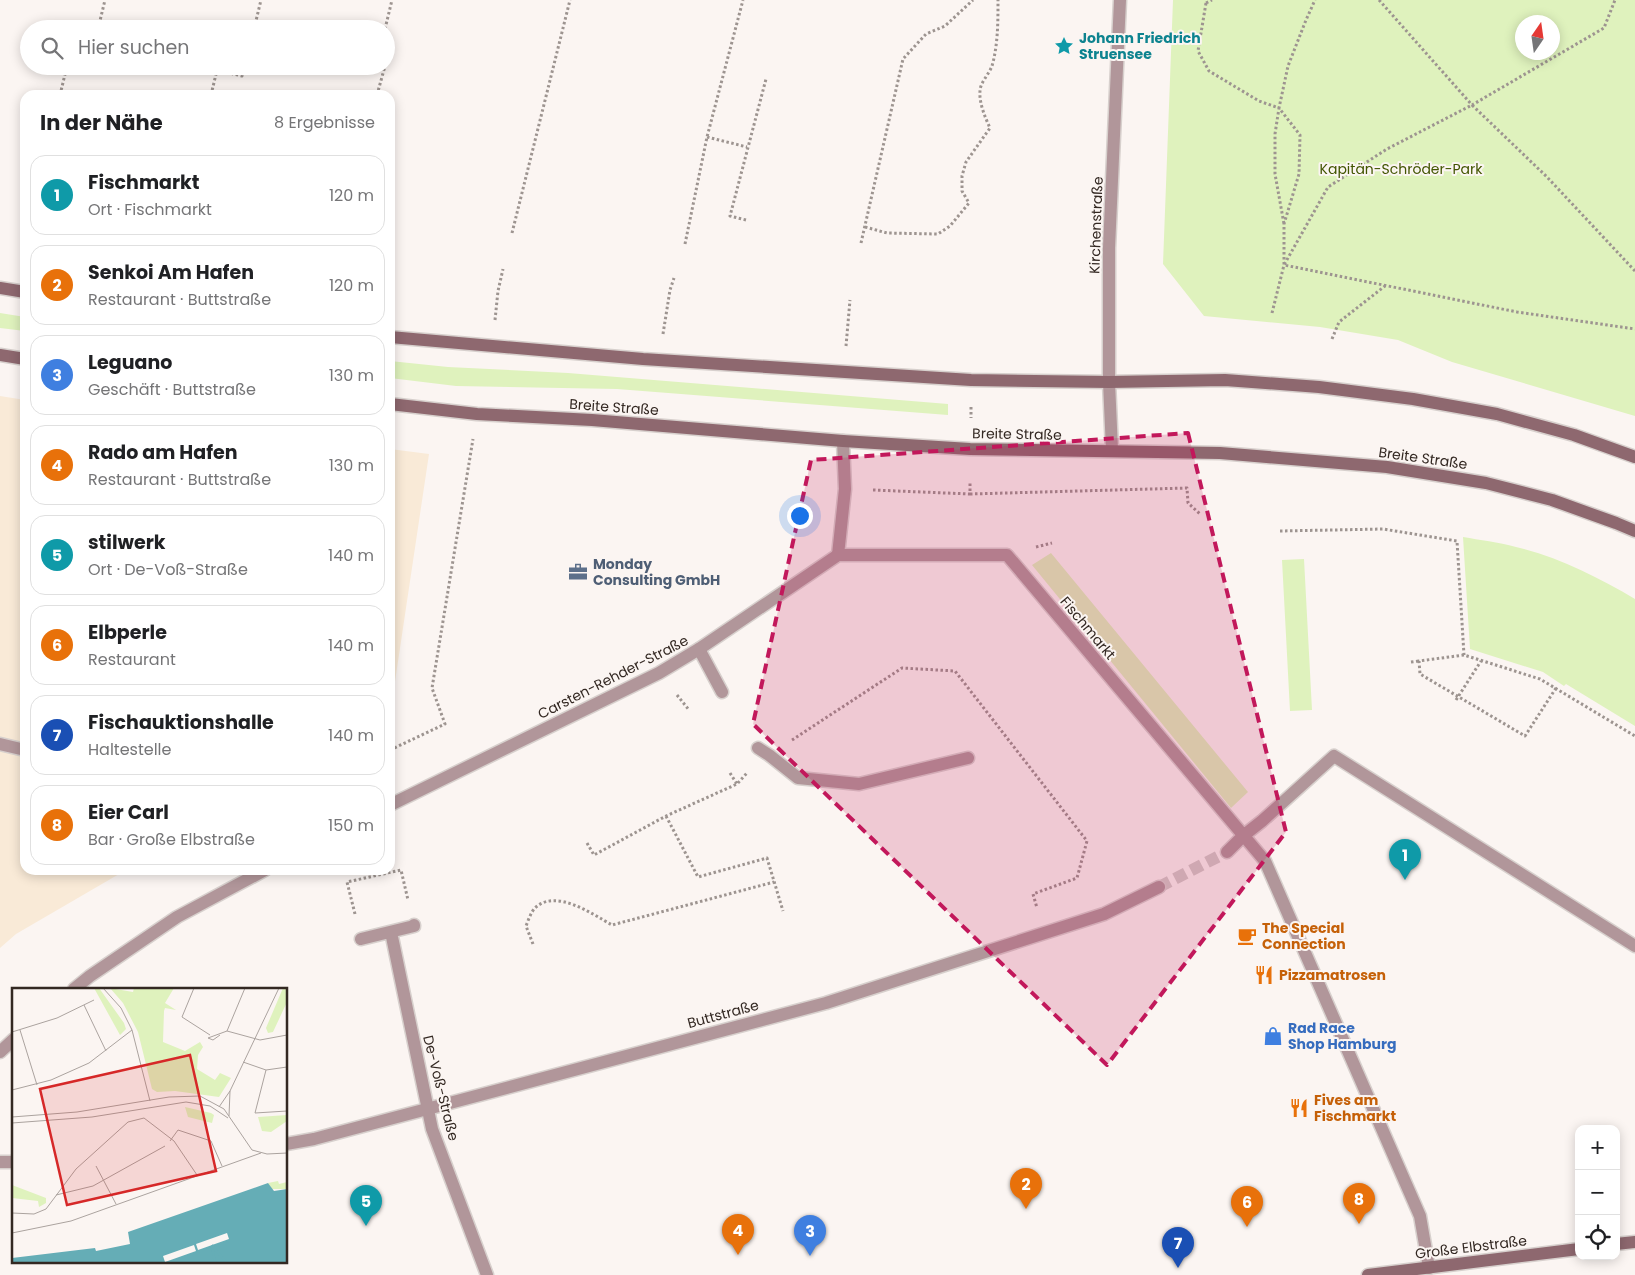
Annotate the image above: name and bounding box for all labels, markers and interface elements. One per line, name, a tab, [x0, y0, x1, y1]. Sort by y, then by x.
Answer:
north arrow	[1515, 15, 1560, 60]
search box	[20, 20, 395, 75]
place label: Johann Friedrich Struensee	[1079, 28, 1201, 64]
icon: search	[38, 34, 66, 62]
text: Hier suchen	[78, 34, 189, 61]
place icon: Johann Friedrich Struensee	[1053, 35, 1075, 57]
text: In der Nähe	[40, 108, 163, 137]
text: 8 Ergebnisse	[274, 111, 375, 134]
park label: Kapitän-Schröder-Park	[1320, 159, 1483, 179]
text: Fischmarkt	[88, 169, 200, 196]
street label: Kirchenstraße	[1084, 176, 1108, 274]
text: 1	[54, 184, 60, 207]
text: 120 m	[329, 184, 374, 207]
text: Ort · Fischmarkt	[88, 198, 212, 221]
text: Senkoi Am Hafen	[88, 259, 254, 286]
text: 2	[52, 274, 62, 297]
text: 120 m	[329, 274, 374, 297]
text: Restaurant · Buttstraße	[88, 288, 271, 311]
text: Leguano	[88, 349, 172, 376]
text: 3	[52, 364, 62, 387]
text: 130 m	[329, 364, 374, 387]
text: Geschäft · Buttstraße	[88, 378, 256, 401]
street label: Breite Straße	[569, 394, 660, 420]
street label: Breite Straße	[972, 423, 1062, 445]
text: Rado am Hafen	[88, 439, 238, 466]
street label: Breite Straße	[1377, 442, 1469, 474]
text: 4	[52, 454, 62, 477]
text: 130 m	[329, 454, 374, 477]
text: Restaurant · Buttstraße	[88, 468, 271, 491]
your location	[787, 503, 813, 529]
text: stilwerk	[88, 529, 166, 556]
text: 5	[52, 544, 62, 567]
text: 140 m	[328, 544, 374, 567]
place label: Monday Consulting GmbH	[593, 554, 720, 590]
text: Ort · De-Voß-Straße	[88, 558, 248, 581]
office icon: Monday Consulting GmbH	[567, 561, 589, 583]
street label: Fischmarkt	[1056, 592, 1120, 664]
text: Elbperle	[88, 619, 167, 646]
street label: Carsten-Rehder-Straße	[534, 630, 692, 724]
text: 6	[52, 634, 62, 657]
text: 140 m	[328, 634, 374, 657]
text: Restaurant	[88, 648, 176, 671]
text: Fischauktionshalle	[88, 709, 274, 736]
text: 7	[53, 724, 61, 747]
text: 140 m	[328, 724, 374, 747]
text: Haltestelle	[88, 738, 171, 761]
text: Eier Carl	[88, 799, 169, 826]
text: 8	[52, 814, 62, 837]
text: 150 m	[328, 814, 374, 837]
text: Bar · Große Elbstraße	[88, 828, 255, 851]
pin: 1	[1389, 839, 1421, 880]
place label: The Special Connection	[1262, 918, 1346, 954]
cafe icon: The Special Connection	[1236, 925, 1258, 947]
restaurant icon: Pizzamatrosen	[1253, 964, 1275, 986]
place label: Pizzamatrosen	[1279, 965, 1386, 985]
inset map	[12, 988, 288, 1262]
street label: Buttstraße	[685, 995, 761, 1033]
place label: Rad Race Shop Hamburg	[1288, 1018, 1396, 1054]
shop icon: Rad Race Shop Hamburg	[1262, 1025, 1284, 1047]
street label: De-Voß-Straße	[418, 1033, 464, 1143]
place label: Fives am Fischmarkt	[1314, 1090, 1396, 1126]
restaurant icon: Fives am Fischmarkt	[1288, 1097, 1310, 1119]
map controls	[1575, 1125, 1620, 1260]
button: +	[1575, 1125, 1620, 1170]
pin: 2	[1010, 1168, 1042, 1209]
button: −	[1575, 1170, 1620, 1215]
pin: 8	[1343, 1183, 1375, 1224]
pin: 5	[350, 1185, 382, 1226]
pin: 6	[1231, 1186, 1263, 1227]
pin: 4	[722, 1214, 754, 1255]
pin: 3	[794, 1215, 826, 1256]
button: locate	[1575, 1215, 1620, 1260]
pin: 7	[1162, 1227, 1194, 1268]
street label: Große Elbstraße	[1414, 1230, 1528, 1264]

